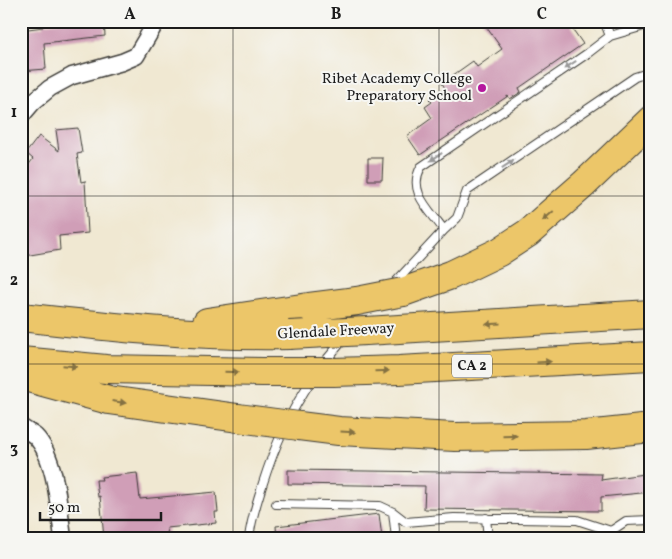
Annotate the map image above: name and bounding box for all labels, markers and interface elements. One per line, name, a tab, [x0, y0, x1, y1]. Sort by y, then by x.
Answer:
text: A	[124, 4, 136, 26]
text: B	[331, 4, 342, 26]
text: C	[537, 4, 547, 26]
one-way arrow	[564, 60, 577, 70]
place label: Ribet Academy College Preparatory School	[322, 69, 472, 107]
marker: Ribet Academy College Preparatory School	[476, 82, 488, 94]
text: 1	[11, 102, 17, 124]
one-way arrow	[429, 152, 443, 162]
one-way arrow	[501, 159, 515, 169]
one-way arrow	[541, 210, 554, 221]
text: 2	[10, 270, 18, 292]
street label: Glendale Freeway	[277, 318, 395, 346]
one-way arrow	[485, 321, 501, 329]
road number: CA 2	[452, 354, 492, 378]
one-way arrow	[537, 358, 553, 366]
one-way arrow	[62, 362, 78, 370]
one-way arrow	[374, 367, 390, 375]
one-way arrow	[224, 368, 240, 376]
one-way arrow	[111, 398, 127, 406]
one-way arrow	[340, 428, 356, 436]
one-way arrow	[502, 432, 518, 440]
text: 3	[10, 438, 18, 460]
scale bar	[40, 489, 161, 521]
text: 50 m	[48, 498, 80, 519]

